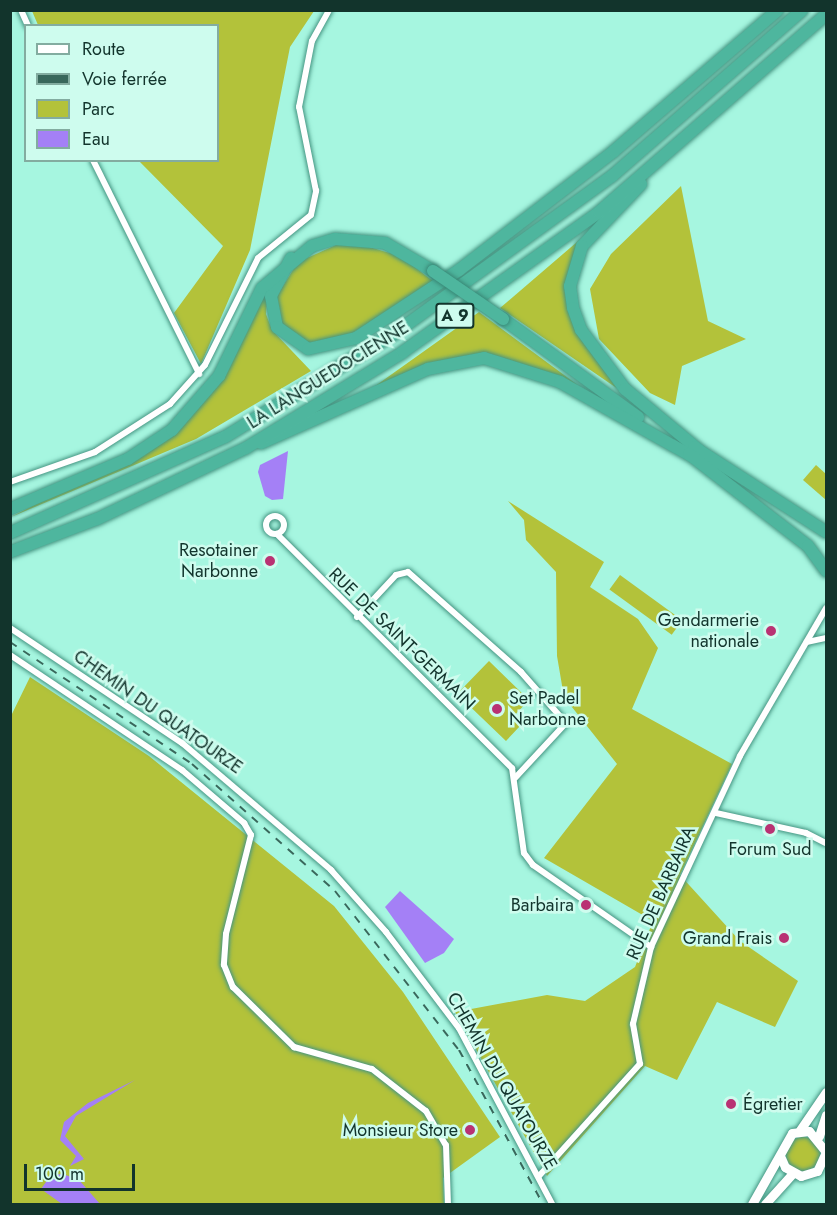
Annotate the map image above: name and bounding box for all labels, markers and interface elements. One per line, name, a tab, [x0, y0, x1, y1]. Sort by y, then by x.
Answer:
legend	[24, 24, 219, 162]
text: Route	[82, 36, 125, 62]
text: Voie ferrée	[82, 66, 167, 92]
text: Parc	[82, 96, 115, 122]
text: Eau	[82, 126, 110, 152]
road number: A 9	[434, 303, 476, 329]
street label: LA LANGUEDOCIENNE	[243, 316, 413, 434]
place label: Resotainer Narbonne	[179, 540, 258, 582]
marker: Resotainer Narbonne	[263, 554, 277, 568]
street label: RUE DE SAINT-GERMAIN	[324, 563, 480, 715]
place label: Gendarmerie nationale	[658, 610, 759, 652]
marker: Gendarmerie nationale	[764, 624, 778, 638]
street label: CHEMIN DU QUATOURZE	[69, 645, 247, 779]
place label: Set Padel Narbonne	[509, 688, 586, 730]
marker: Set Padel Narbonne	[490, 702, 504, 716]
marker: Forum Sud	[763, 822, 777, 836]
street label: RUE DE BARBAIRA	[622, 823, 700, 963]
place label: Forum Sud	[729, 838, 811, 860]
place label: Barbaira	[511, 894, 574, 916]
marker: Barbaira	[579, 898, 593, 912]
place label: Grand Frais	[683, 927, 772, 949]
marker: Grand Frais	[777, 931, 791, 945]
street label: CHEMIN DU QUATOURZE	[442, 988, 562, 1174]
place label: Égretier	[743, 1093, 803, 1115]
marker: Égretier	[724, 1097, 738, 1111]
place label: Monsieur Store	[343, 1119, 458, 1141]
marker: Monsieur Store	[463, 1123, 477, 1137]
scale bar	[27, 1152, 138, 1190]
text: 100 m	[35, 1161, 84, 1187]

